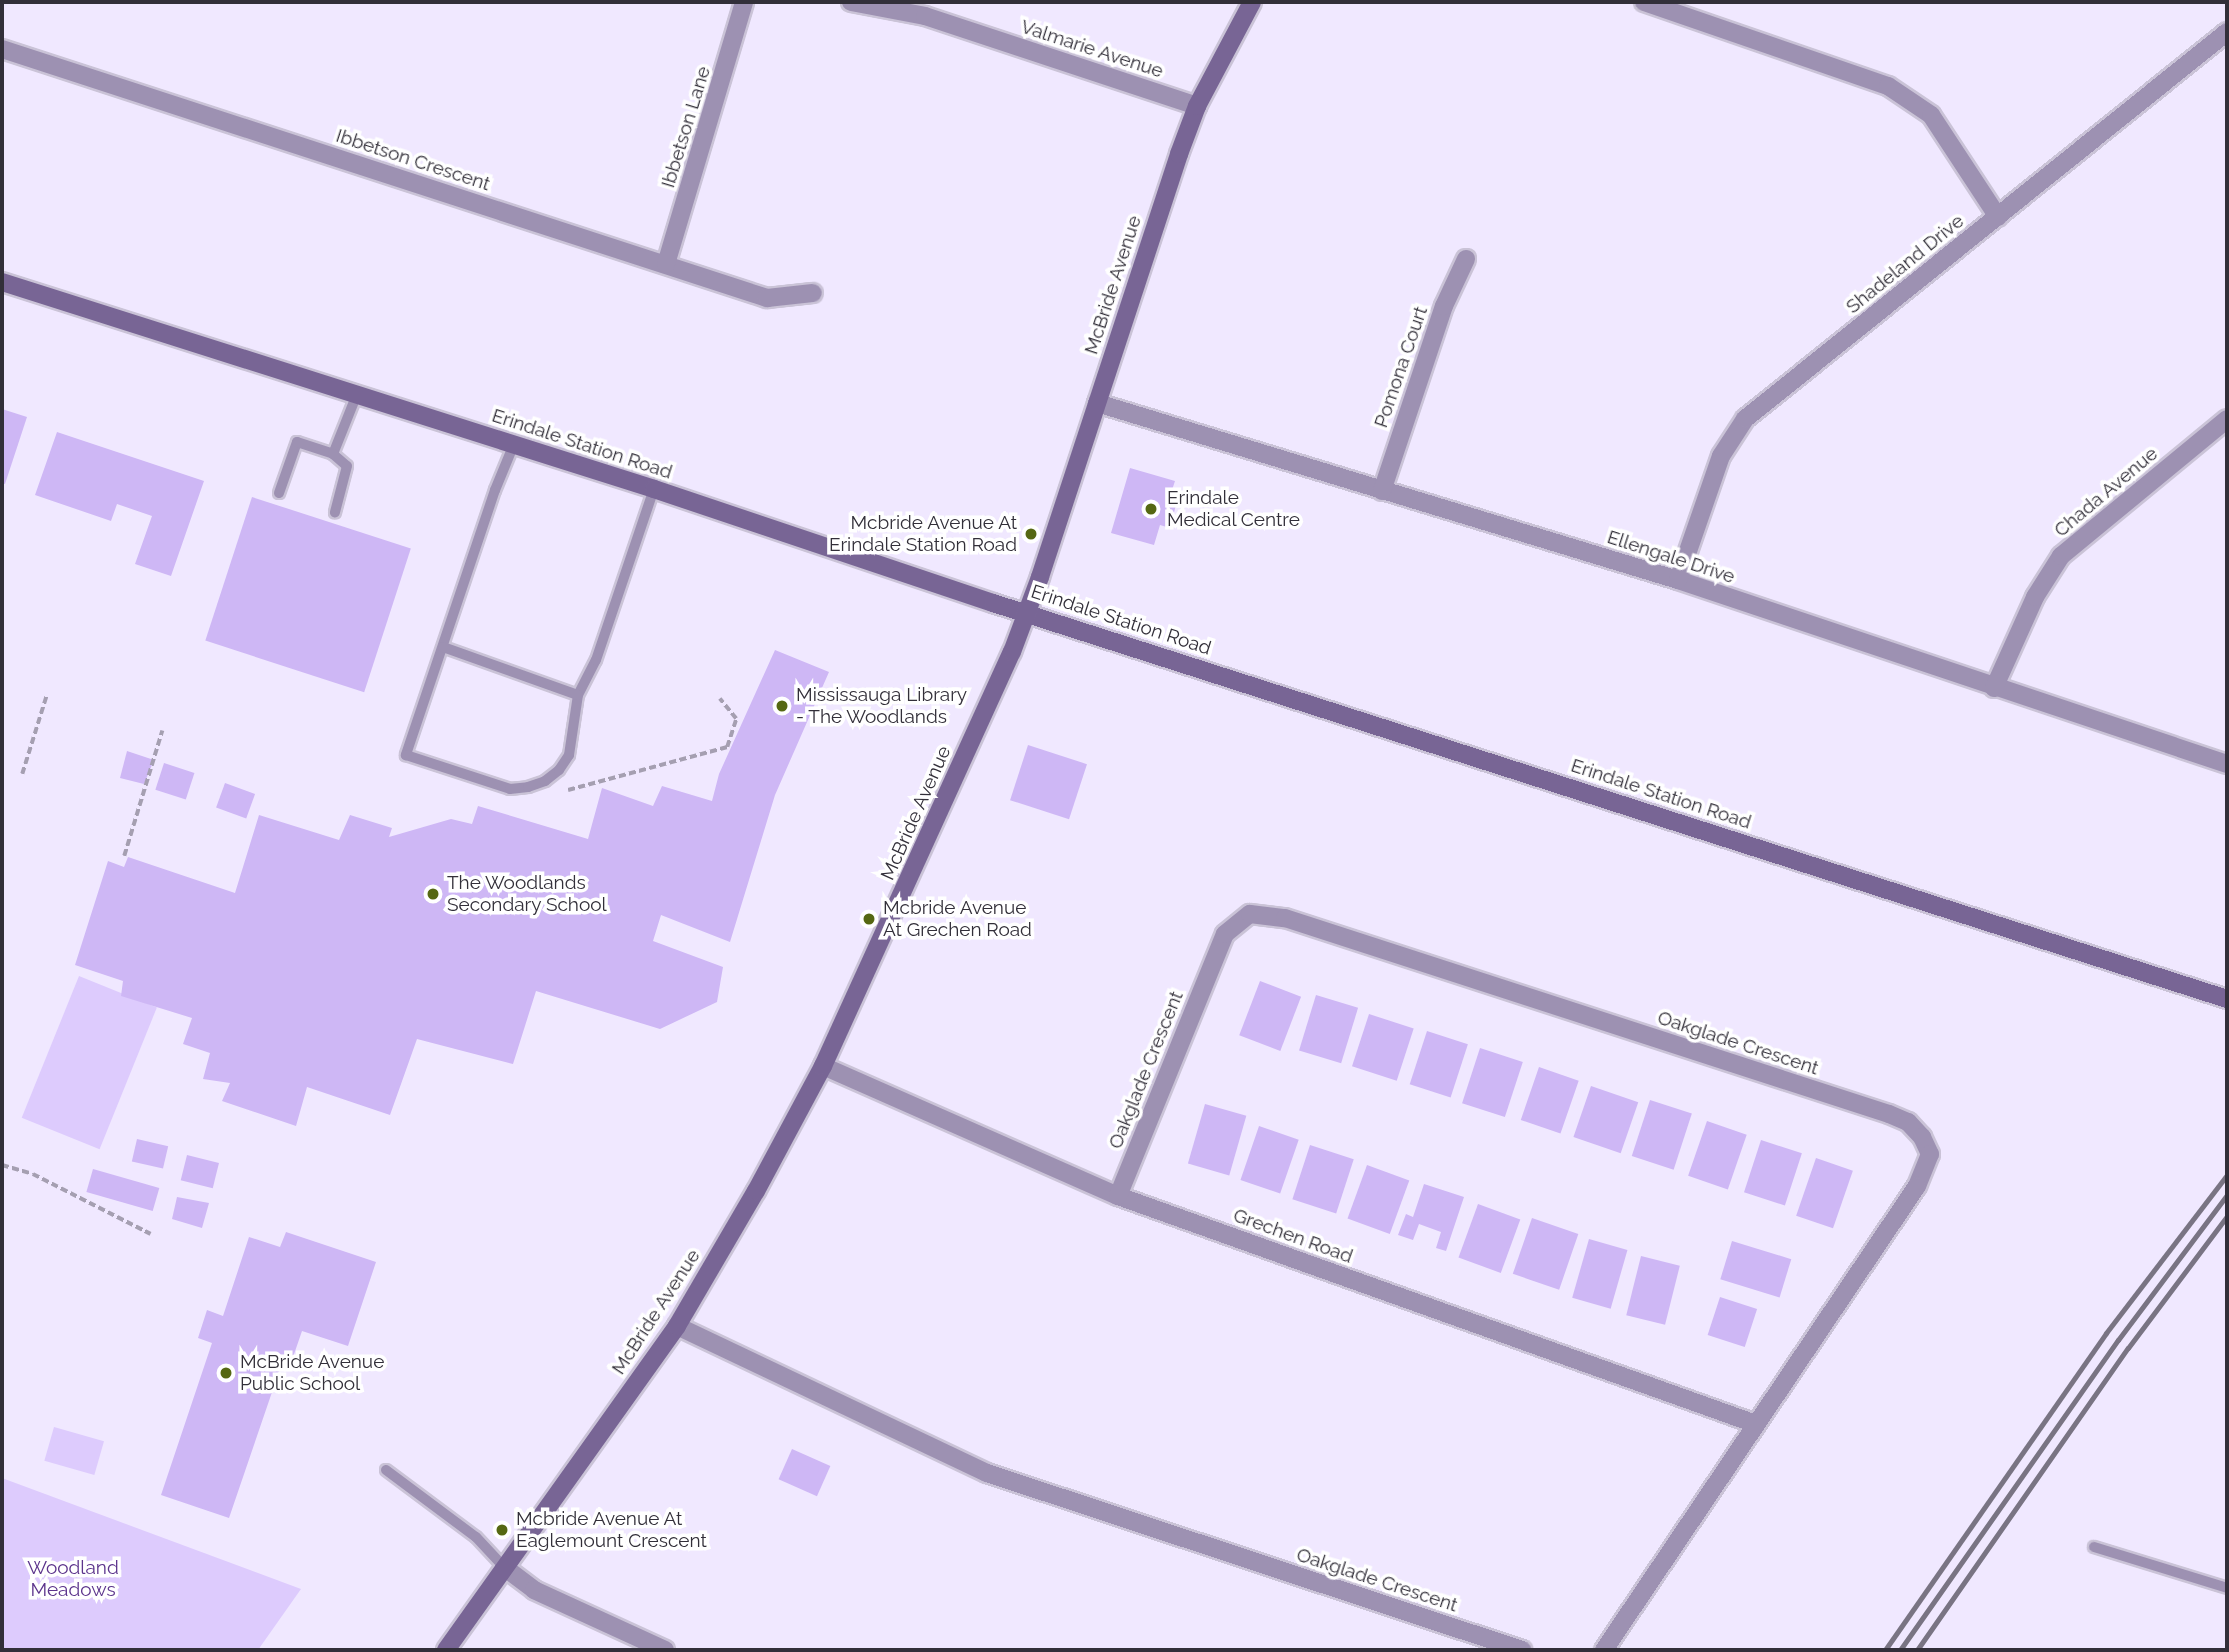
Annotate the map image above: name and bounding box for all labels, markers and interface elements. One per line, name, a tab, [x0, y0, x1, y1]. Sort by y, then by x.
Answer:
street label: Valmarie Avenue	[1018, 15, 1166, 83]
street label: Ibbetson Lane	[657, 64, 715, 190]
street label: Ibbetson Crescent	[333, 124, 493, 196]
street label: Shadeland Drive	[1842, 210, 1968, 318]
street label: McBride Avenue	[1080, 213, 1146, 357]
street label: Pomona Court	[1370, 303, 1432, 431]
street label: Erindale Station Road	[489, 404, 675, 484]
street label: Chada Avenue	[2050, 442, 2162, 542]
place label: Erindale Medical Centre	[1167, 487, 1300, 531]
marker: Erindale Medical Centre	[1141, 499, 1161, 519]
place label: Mcbride Avenue At Erindale Station Road	[829, 512, 1017, 556]
marker: Mcbride Avenue At Erindale Station Road	[1023, 526, 1039, 542]
street label: Ellengale Drive	[1604, 526, 1738, 588]
street label: Erindale Station Road	[1028, 580, 1214, 660]
place label: Mississauga Library - The Woodlands	[796, 684, 967, 728]
marker: Mississauga Library - The Woodlands	[774, 698, 790, 714]
street label: McBride Avenue	[876, 742, 956, 884]
street label: Erindale Station Road	[1568, 754, 1754, 834]
place label: The Woodlands Secondary School	[447, 872, 607, 916]
marker: The Woodlands Secondary School	[425, 886, 441, 902]
place label: Mcbride Avenue At Grechen Road	[883, 897, 1032, 941]
marker: Mcbride Avenue At Grechen Road	[861, 911, 877, 927]
street label: Oakglade Crescent	[1104, 988, 1188, 1152]
street label: Oakglade Crescent	[1655, 1006, 1821, 1080]
street label: Grechen Road	[1230, 1204, 1356, 1268]
street label: McBride Avenue	[607, 1245, 705, 1379]
place label: McBride Avenue Public School	[240, 1351, 385, 1395]
marker: McBride Avenue Public School	[218, 1365, 234, 1381]
place label: Mcbride Avenue At Eaglemount Crescent	[516, 1508, 707, 1552]
marker: Mcbride Avenue At Eaglemount Crescent	[494, 1522, 510, 1538]
street label: Oakglade Crescent	[1294, 1543, 1460, 1617]
park label: Woodland Meadows	[27, 1557, 119, 1601]

